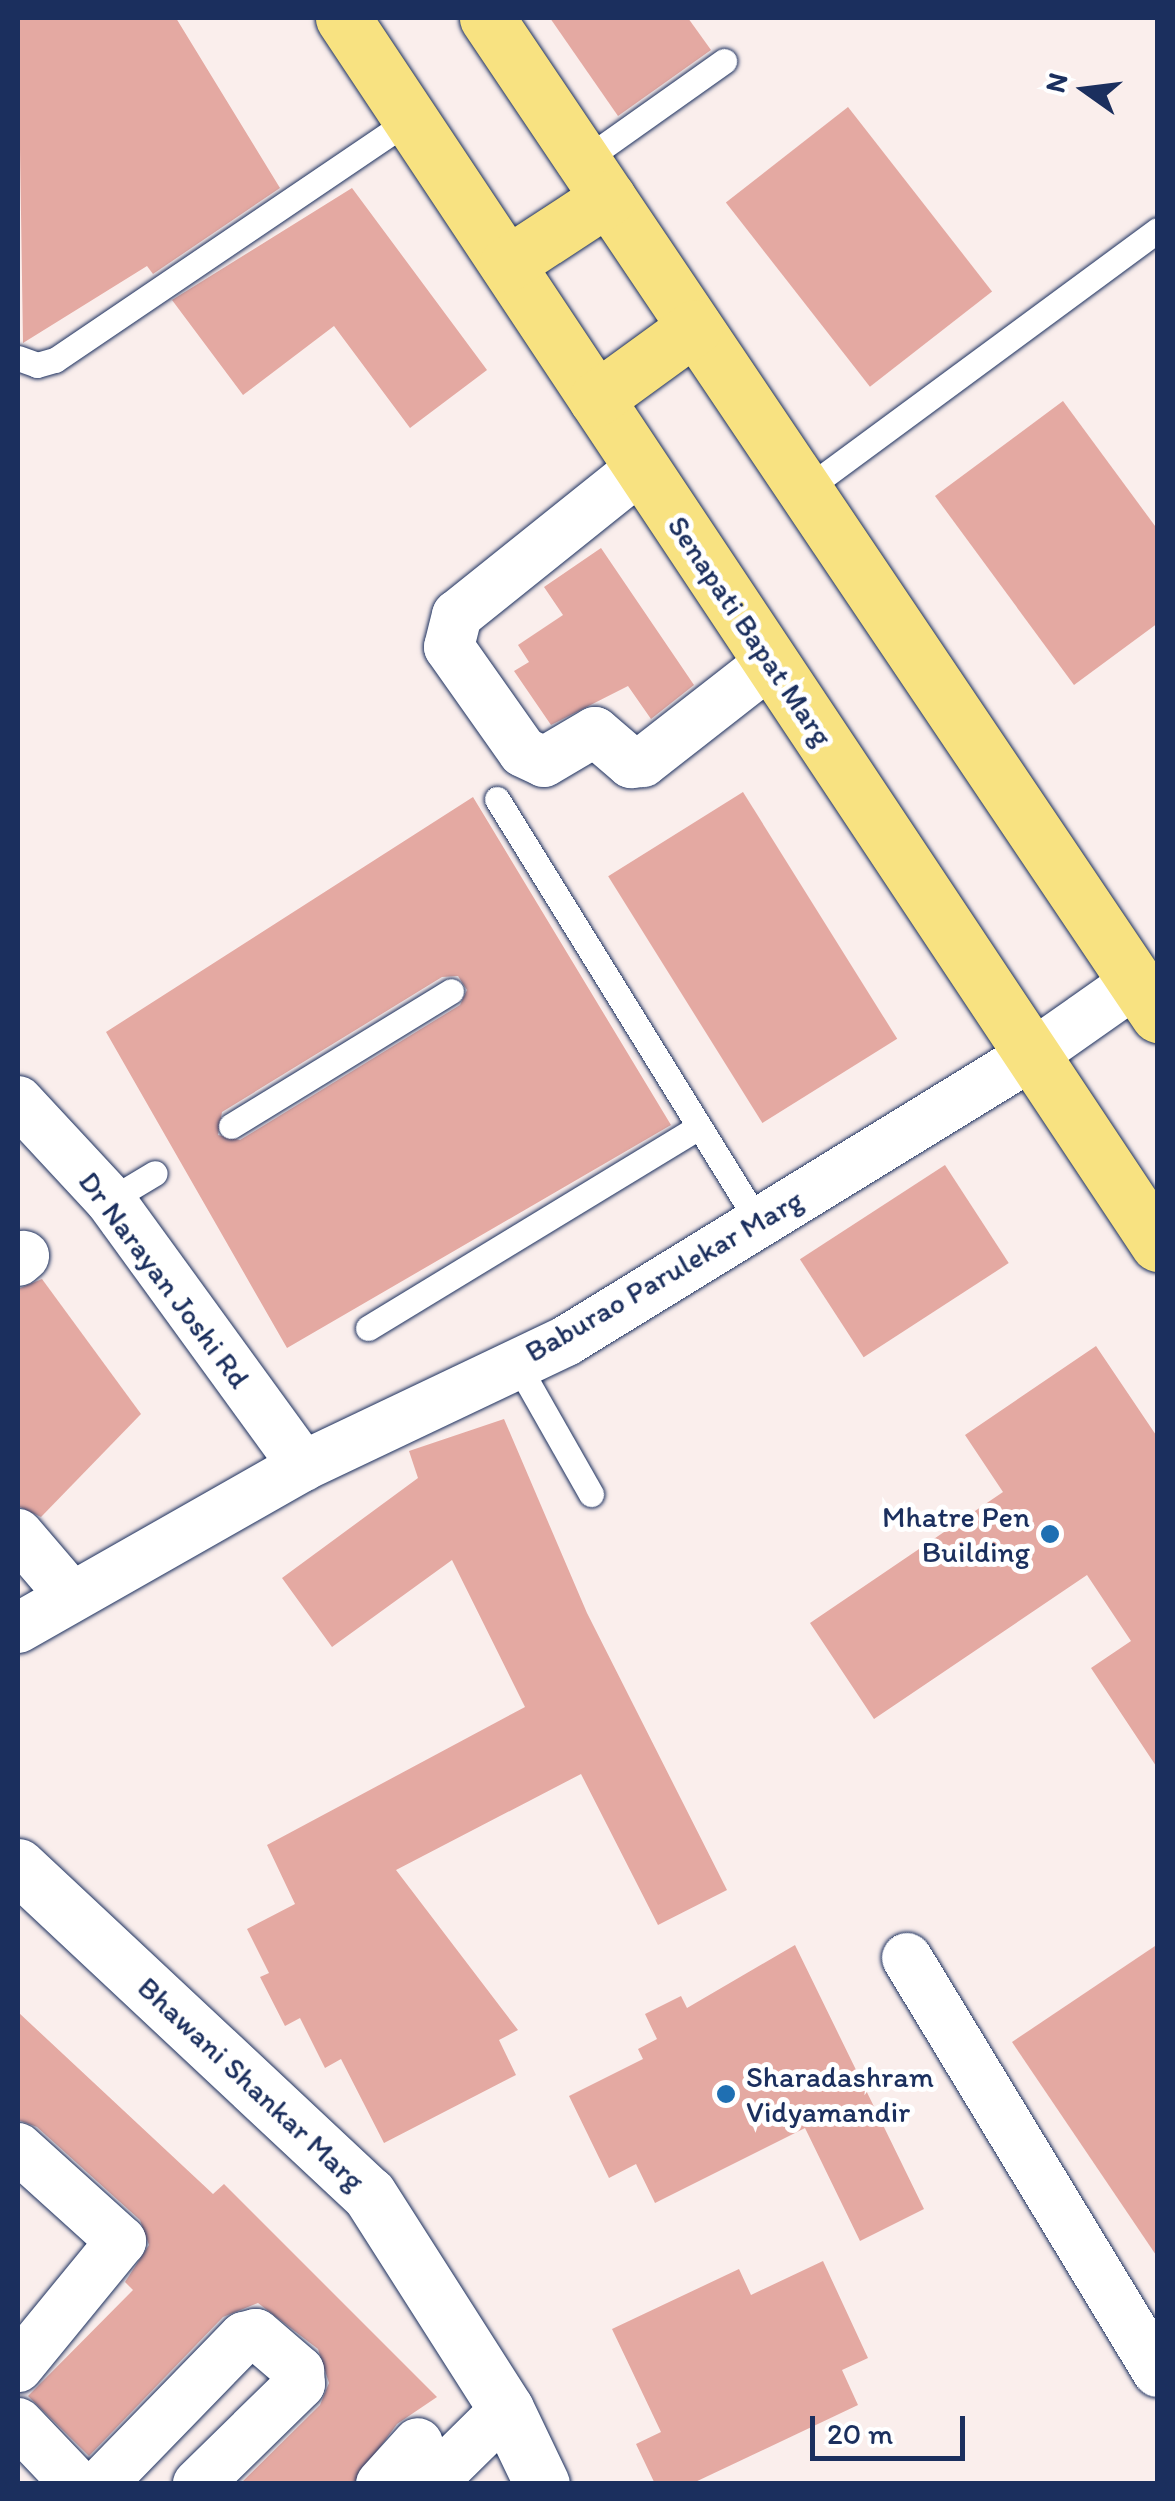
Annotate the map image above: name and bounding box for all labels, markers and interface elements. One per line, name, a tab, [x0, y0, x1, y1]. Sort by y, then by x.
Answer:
north arrow	[1035, 40, 1135, 140]
text: N	[1037, 69, 1075, 96]
street label: Senapati Bapat Marg	[660, 509, 840, 753]
street label: Dr Narayan Joshi Rd	[71, 1165, 257, 1395]
street label: Baburao Parulekar Marg	[519, 1182, 809, 1370]
place label: Mhatre Pen Building	[883, 1499, 1030, 1570]
marker: Mhatre Pen Building	[1039, 1523, 1061, 1545]
street label: Bhawani Shankar Marg	[130, 1969, 372, 2199]
place label: Sharadashram Vidyamandir	[746, 2059, 934, 2130]
marker: Sharadashram Vidyamandir	[715, 2083, 737, 2105]
scale bar	[815, 2396, 970, 2458]
text: 20 m	[827, 2415, 893, 2452]

